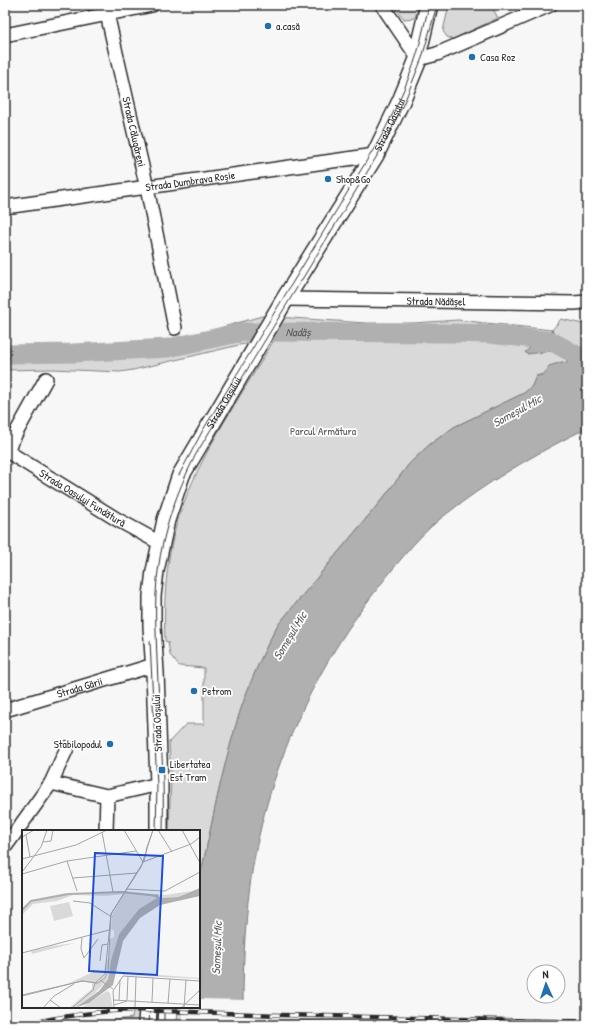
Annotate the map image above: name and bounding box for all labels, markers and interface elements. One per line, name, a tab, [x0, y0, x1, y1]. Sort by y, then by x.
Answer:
place label: a.casă	[276, 19, 300, 33]
marker: a.casă	[263, 21, 273, 31]
place label: Casa Roz	[480, 50, 516, 64]
marker: Casa Roz	[467, 52, 477, 62]
street label: Strada Călugăreni	[119, 95, 149, 168]
street label: Strada Oașului	[371, 96, 408, 153]
street label: Strada Dumbrava Roșie	[144, 168, 237, 194]
place label: Shop&Go	[336, 172, 371, 186]
marker: Shop&Go	[323, 174, 333, 184]
street label: Strada Nădășel	[406, 294, 466, 308]
water label: Nadăș	[286, 323, 312, 340]
street label: Strada Oașului	[203, 374, 244, 431]
water label: Someșul Mic	[489, 390, 545, 431]
park label: Parcul Armătura	[290, 424, 357, 438]
street label: Strada Oașului Fundătură	[37, 466, 129, 530]
water label: Someșul Mic	[269, 607, 311, 663]
street label: Strada Gării	[55, 674, 104, 701]
place label: Petrom	[202, 684, 232, 698]
marker: Petrom	[189, 686, 199, 696]
street label: Strada Oașului	[149, 694, 165, 752]
place label: Stabilopodul	[54, 737, 102, 751]
marker: Stabilopodul	[105, 739, 115, 749]
place label: Libertatea Est Tram	[170, 757, 211, 784]
marker: Libertatea Est Tram	[157, 765, 167, 775]
inset map	[22, 830, 200, 1008]
water label: Someșul Mic	[207, 920, 226, 975]
north arrow	[526, 964, 566, 1004]
text: N	[542, 967, 549, 981]

